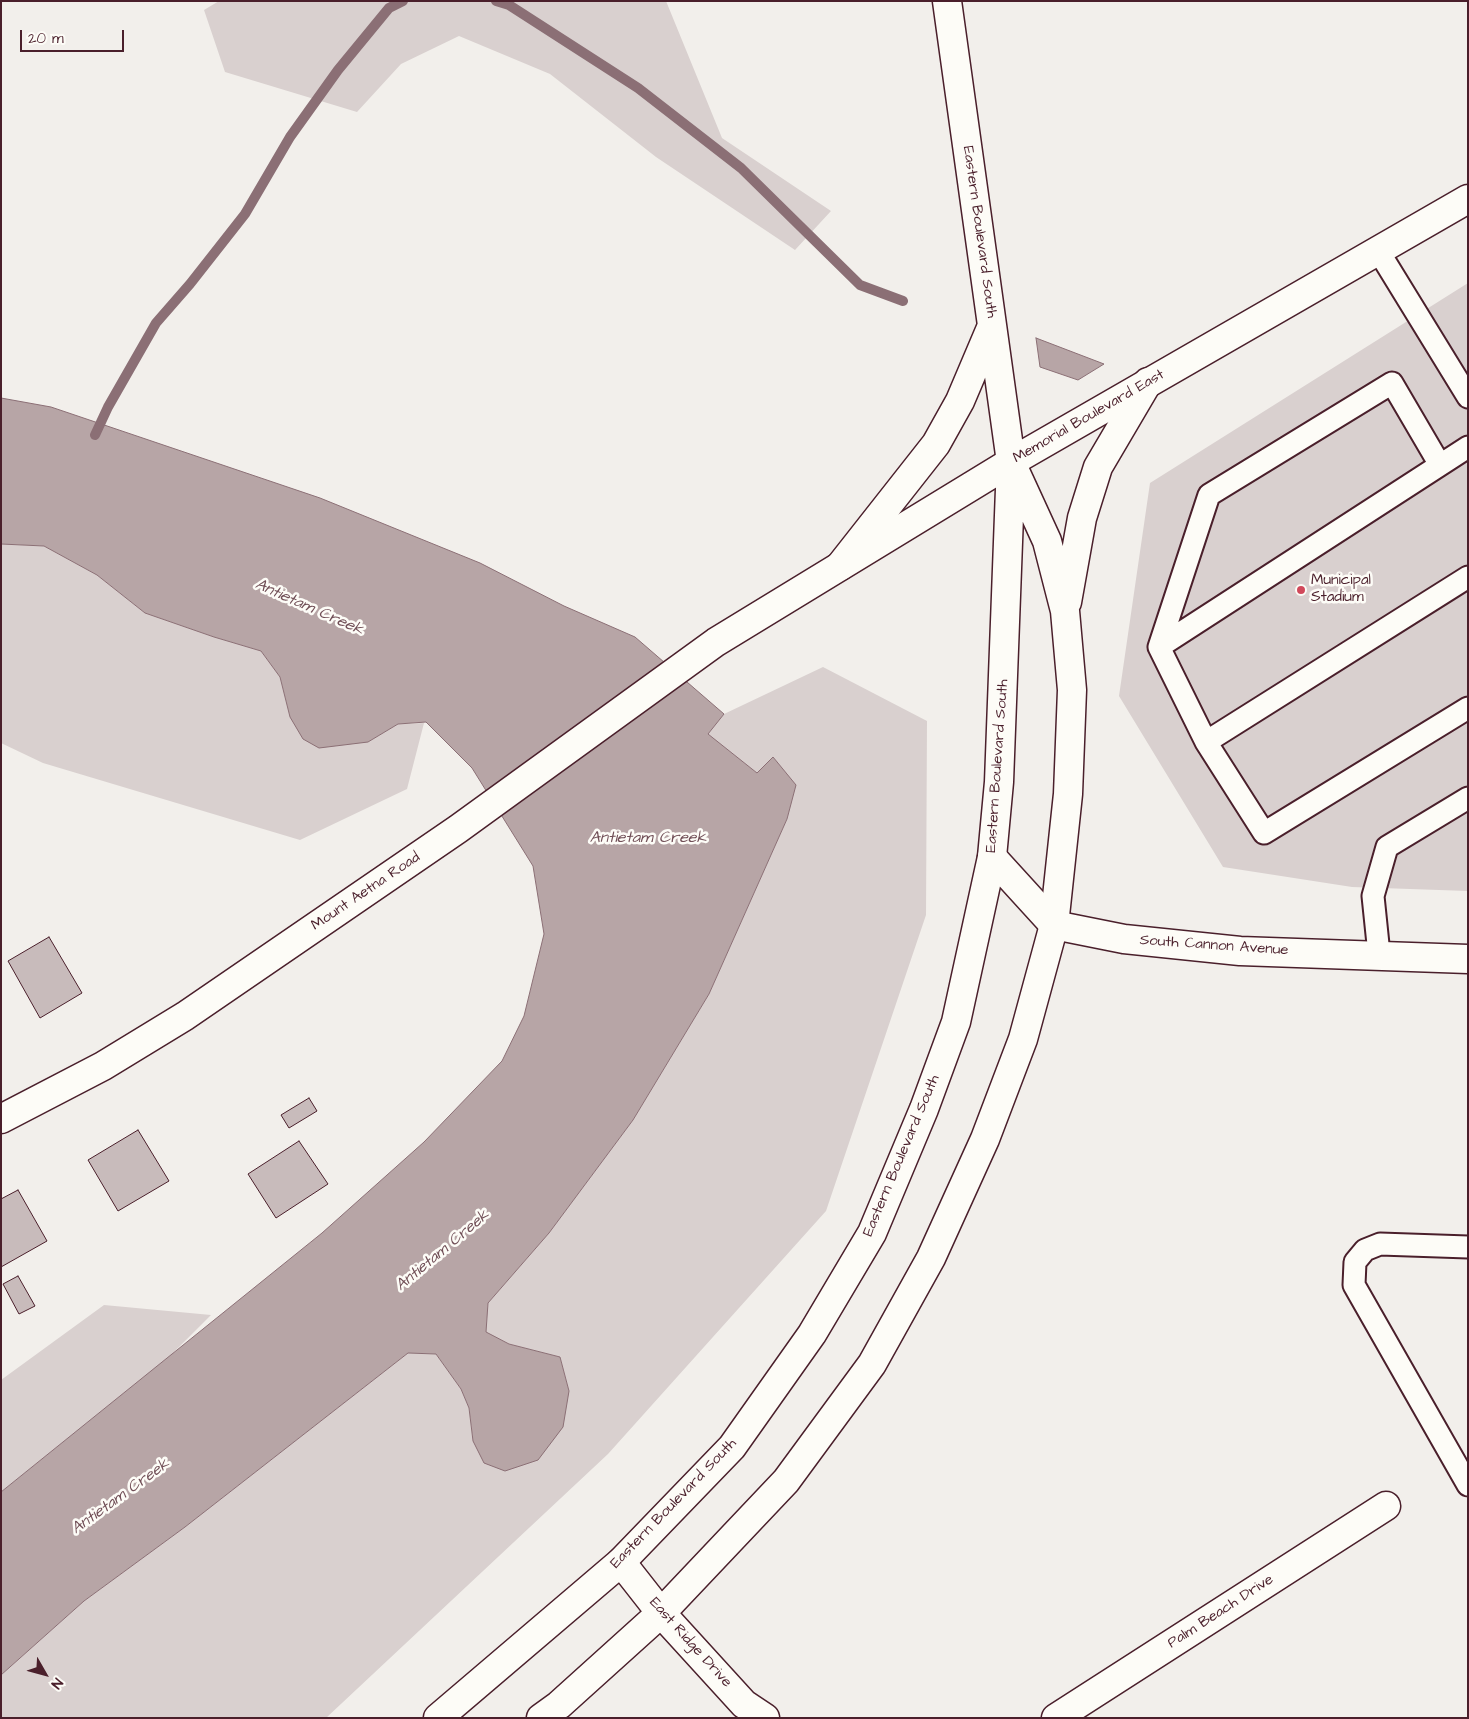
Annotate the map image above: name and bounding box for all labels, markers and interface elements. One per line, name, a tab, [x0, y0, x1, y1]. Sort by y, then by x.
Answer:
scale bar	[22, 20, 126, 52]
text: 20 m	[28, 28, 64, 49]
street label: Eastern Boulevard South	[958, 145, 1000, 319]
street label: Memorial Boulevard East	[1010, 366, 1168, 468]
place label: Municipal Stadium	[1311, 572, 1371, 607]
water label: Antietam Creek	[252, 576, 366, 640]
marker: Municipal Stadium	[1295, 584, 1307, 596]
street label: Eastern Boulevard South	[983, 679, 1013, 853]
water label: Antietam Creek	[590, 829, 706, 849]
street label: Mount Aetna Road	[308, 849, 424, 935]
street label: South Cannon Avenue	[1139, 932, 1289, 960]
street label: Eastern Boulevard South	[860, 1073, 944, 1239]
water label: Antietam Creek	[392, 1206, 494, 1296]
street label: Eastern Boulevard South	[607, 1435, 741, 1573]
water label: Antietam Creek	[68, 1455, 174, 1539]
street label: Palm Beach Drive	[1165, 1571, 1277, 1653]
street label: East Ridge Drive	[645, 1594, 735, 1692]
north arrow	[20, 1649, 70, 1699]
text: N	[46, 1674, 67, 1693]

